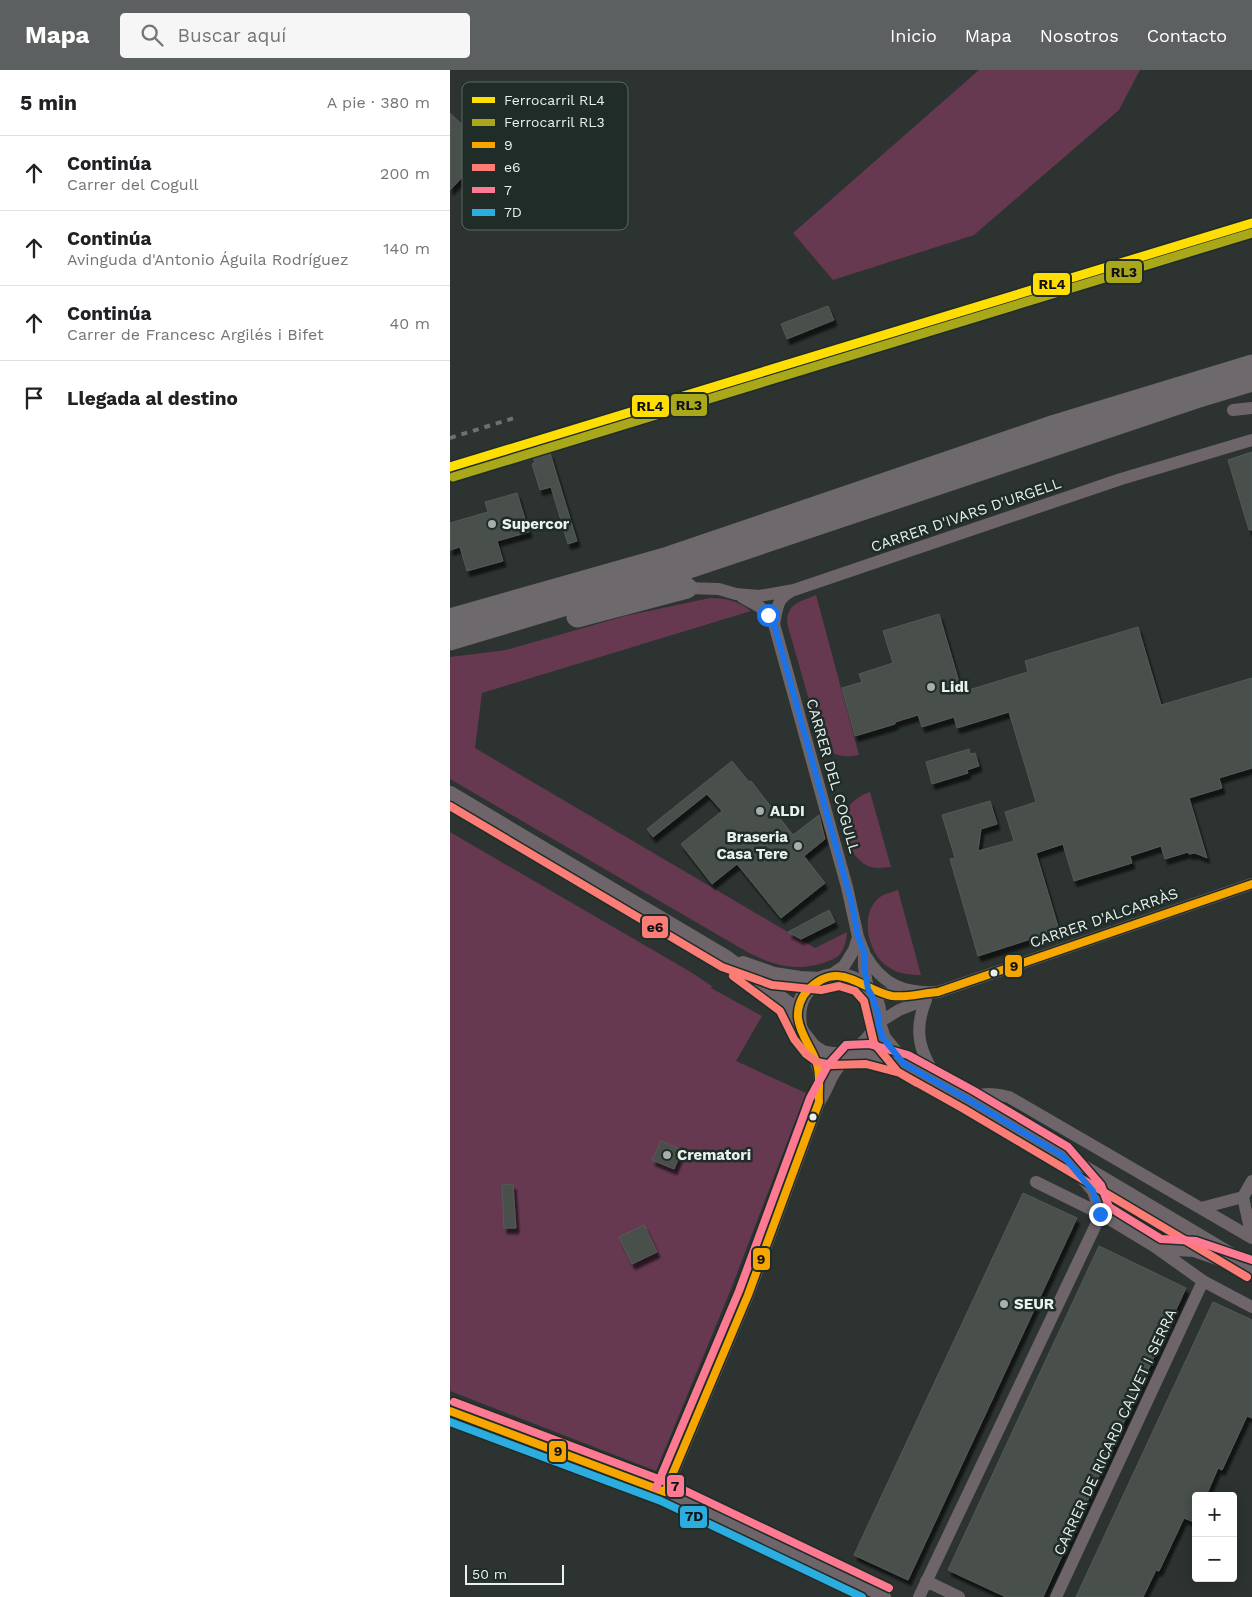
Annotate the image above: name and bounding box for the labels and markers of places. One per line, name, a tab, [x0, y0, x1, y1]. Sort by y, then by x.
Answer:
place label: Supercor	[502, 515, 570, 533]
marker: Supercor	[486, 518, 498, 530]
place label: Lidl	[941, 678, 969, 696]
marker: Lidl	[925, 681, 937, 693]
place label: ALDI	[770, 802, 805, 820]
marker: ALDI	[754, 805, 766, 817]
place label: Braseria Casa Tere	[716, 828, 788, 863]
marker: Braseria Casa Tere	[792, 840, 804, 852]
unlabelled marker	[989, 968, 999, 978]
unlabelled marker	[808, 1112, 818, 1122]
place label: Crematori	[677, 1146, 751, 1164]
marker: Crematori	[661, 1149, 673, 1161]
place label: SEUR	[1014, 1295, 1055, 1313]
marker: SEUR	[998, 1298, 1010, 1310]

